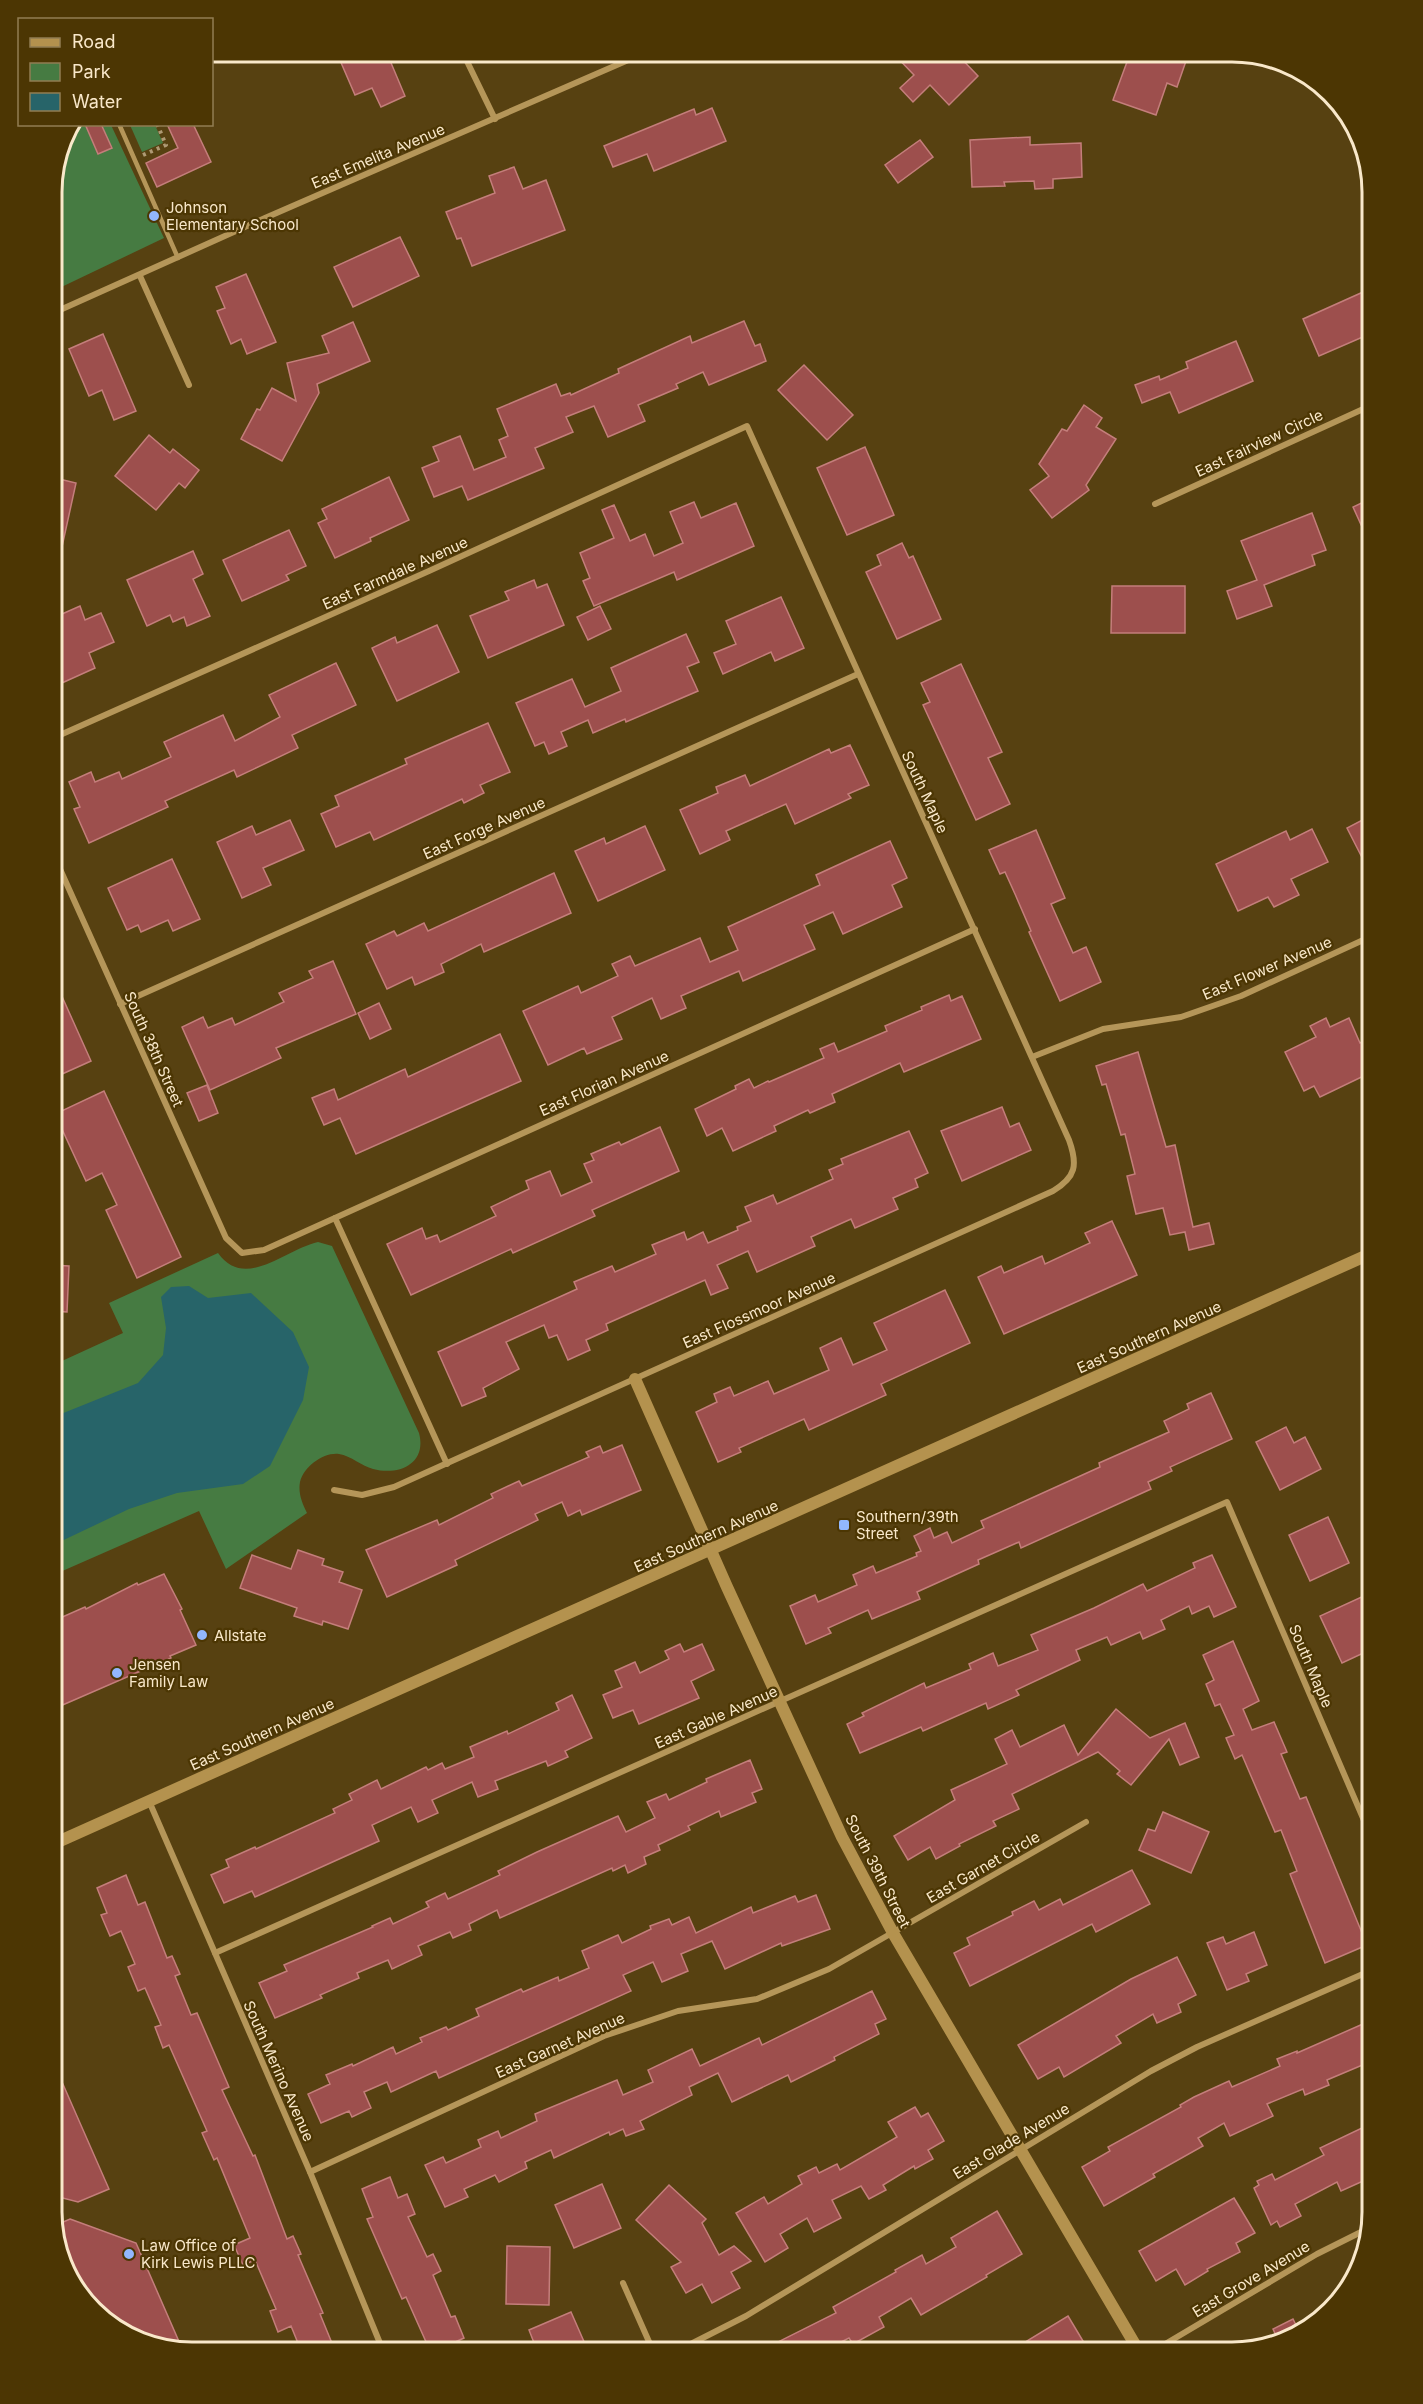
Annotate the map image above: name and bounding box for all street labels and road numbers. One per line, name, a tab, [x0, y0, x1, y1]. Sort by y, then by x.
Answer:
street label: East Emelita Avenue	[308, 119, 448, 193]
street label: East Fairview Circle	[1192, 405, 1326, 481]
street label: East Farmdale Avenue	[319, 532, 471, 614]
street label: South Maple	[898, 748, 952, 836]
street label: East Forge Avenue	[420, 792, 548, 864]
street label: East Flower Avenue	[1199, 932, 1335, 1004]
street label: South 38th Street	[120, 988, 188, 1110]
street label: East Florian Avenue	[536, 1046, 672, 1120]
street label: East Flossmoor Avenue	[680, 1268, 838, 1352]
street label: East Southern Avenue	[1074, 1297, 1224, 1377]
street label: East Southern Avenue	[631, 1496, 781, 1576]
street label: South Maple	[1285, 1621, 1337, 1711]
street label: East Gable Avenue	[652, 1681, 780, 1753]
street label: East Southern Avenue	[187, 1694, 337, 1774]
street label: South 39th Street	[841, 1811, 915, 1931]
street label: East Garnet Circle	[923, 1827, 1043, 1907]
street label: South Merino Avenue	[239, 1998, 319, 2144]
street label: East Garnet Avenue	[492, 2008, 628, 2082]
street label: East Glade Avenue	[949, 2099, 1073, 2183]
street label: East Grove Avenue	[1189, 2236, 1313, 2322]

